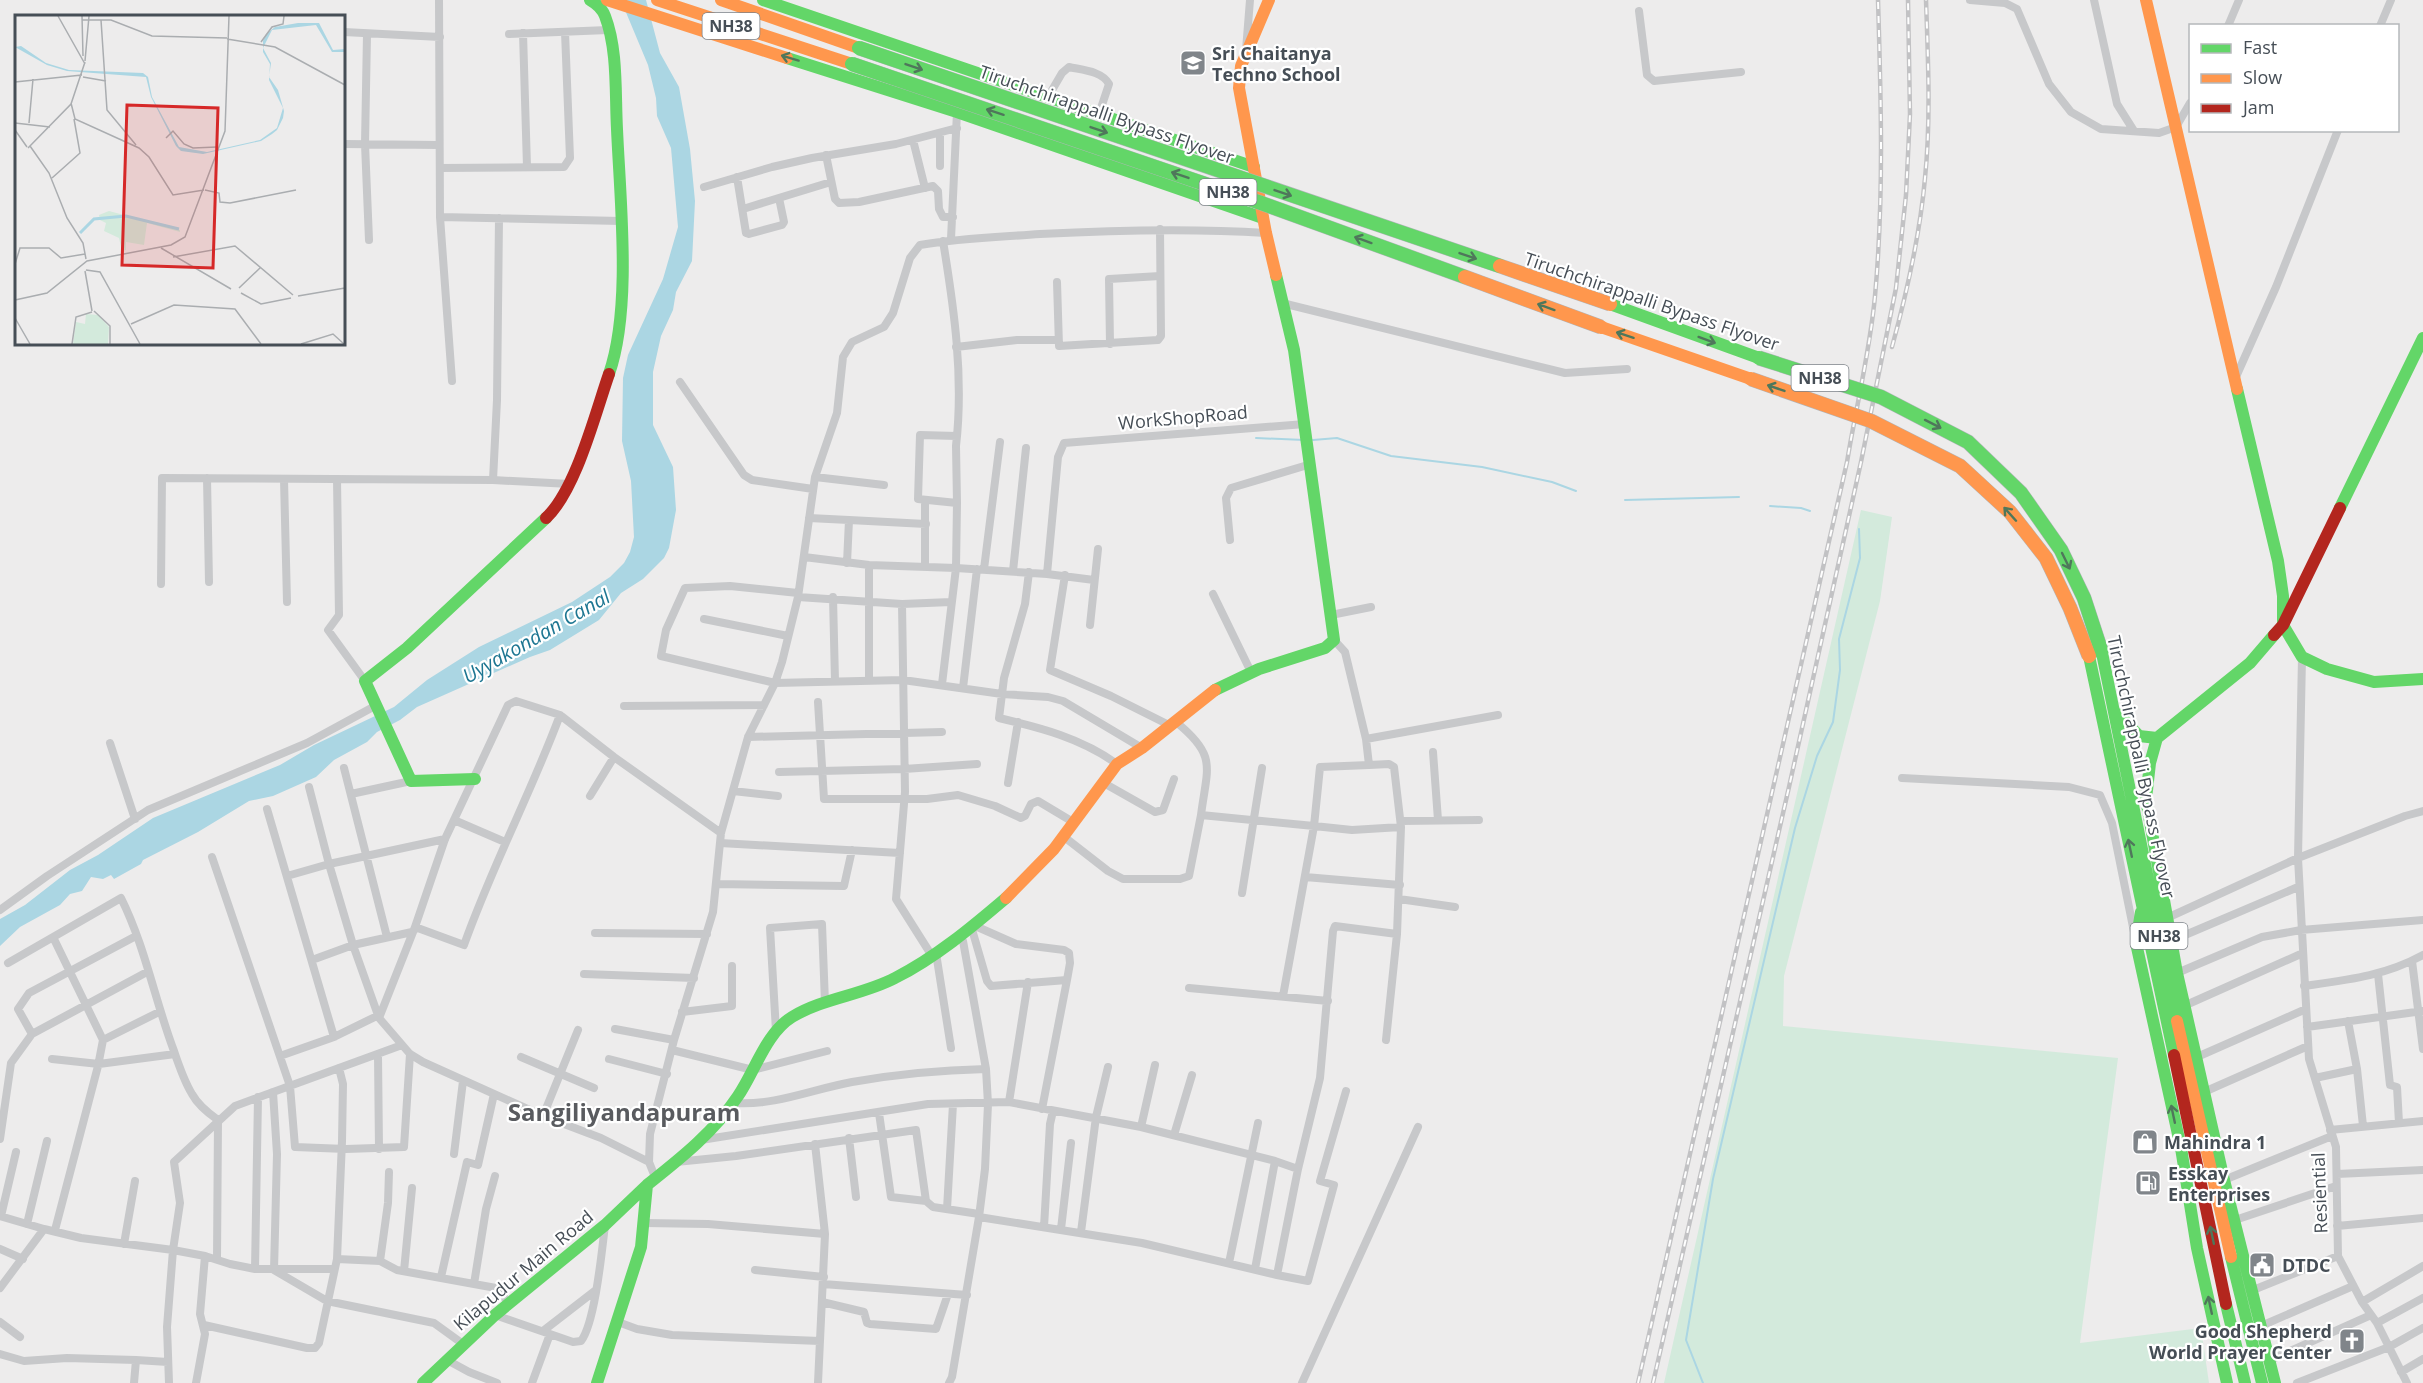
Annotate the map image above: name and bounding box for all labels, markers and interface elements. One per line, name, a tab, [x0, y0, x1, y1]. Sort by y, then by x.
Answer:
road number: NH38	[702, 13, 760, 39]
inset map	[15, 15, 345, 345]
legend	[2189, 24, 2399, 132]
text: Fast	[2243, 35, 2277, 59]
place label: Sri Chaitanya Techno School	[1212, 41, 1341, 86]
school or university icon: Sri Chaitanya Techno School	[1178, 48, 1208, 78]
one-way arrow	[781, 52, 800, 63]
street label: Tiruchchirappalli Bypass Flyover	[976, 59, 1238, 169]
one-way arrow	[904, 62, 923, 73]
text: Slow	[2243, 65, 2282, 89]
text: Jam	[2241, 95, 2275, 119]
one-way arrow	[986, 105, 1005, 116]
one-way arrow	[1089, 125, 1108, 136]
one-way arrow	[1171, 168, 1190, 179]
road number: NH38	[1200, 179, 1256, 205]
one-way arrow	[1273, 188, 1292, 199]
one-way arrow	[1354, 234, 1373, 245]
street label: Tiruchchirappalli Bypass Flyover	[1521, 246, 1783, 356]
one-way arrow	[1458, 251, 1477, 262]
one-way arrow	[1538, 301, 1556, 312]
one-way arrow	[1616, 329, 1635, 340]
one-way arrow	[1697, 335, 1716, 346]
road number: NH38	[1792, 365, 1848, 391]
one-way arrow	[1768, 381, 1786, 392]
street label: WorkShopRoad	[1117, 399, 1249, 435]
one-way arrow	[1924, 418, 1941, 430]
one-way arrow	[2003, 507, 2017, 522]
one-way arrow	[2061, 552, 2073, 570]
water label: Uyyakondan Canal	[457, 582, 616, 689]
street label: Tiruchchirappalli Bypass Flyover	[2102, 633, 2182, 901]
one-way arrow	[2124, 839, 2135, 858]
road number: NH38	[2130, 923, 2188, 949]
district label: Sangiliyandapuram	[508, 1095, 740, 1128]
one-way arrow	[2167, 1105, 2178, 1124]
shop icon: Mahindra 1	[2130, 1127, 2160, 1157]
place label: Mahindra 1	[2164, 1130, 2266, 1154]
street label: Resiential	[2306, 1152, 2332, 1234]
place label: Esskay Enterprises	[2168, 1161, 2270, 1206]
fuel station icon: Esskay Enterprises	[2133, 1168, 2163, 1198]
street label: Kilapudur Main Road	[448, 1204, 598, 1336]
one-way arrow	[2206, 1225, 2217, 1245]
public building icon: DTDC	[2247, 1250, 2277, 1280]
place label: DTDC	[2282, 1253, 2331, 1277]
one-way arrow	[2203, 1296, 2215, 1315]
place label: Good Shepherd World Prayer Center	[2149, 1319, 2332, 1364]
church icon: Good Shepherd World Prayer Center	[2337, 1326, 2367, 1356]

